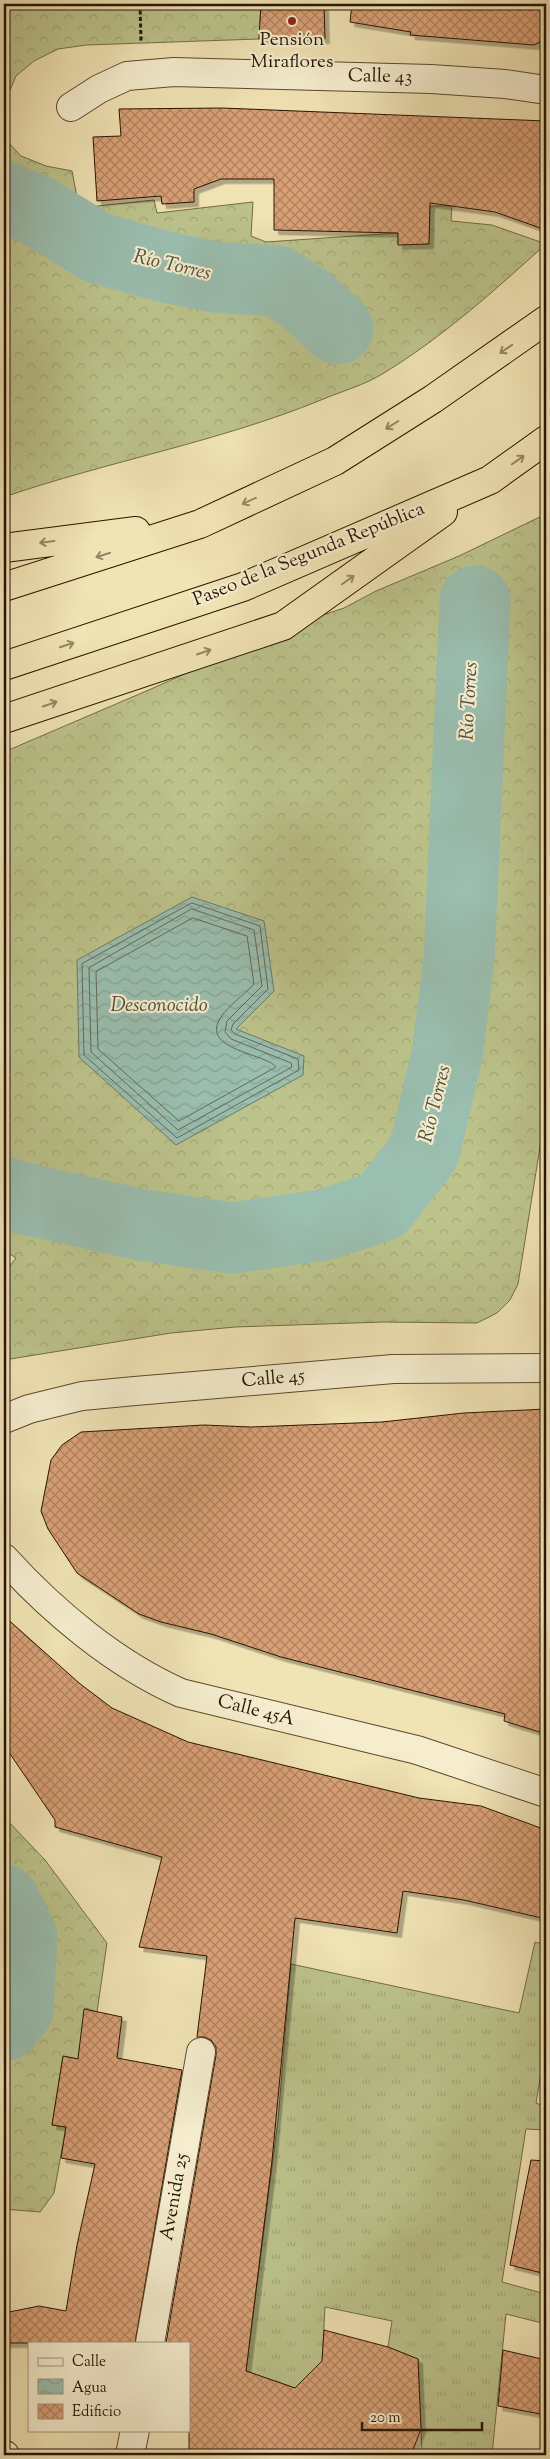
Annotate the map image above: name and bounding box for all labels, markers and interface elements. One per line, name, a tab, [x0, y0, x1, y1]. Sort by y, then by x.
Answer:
marker: Pensión Miraflores	[286, 15, 298, 27]
place label: Pensión Miraflores	[251, 27, 333, 76]
street label: Calle 43	[348, 63, 412, 91]
water label: Río Torres	[130, 243, 214, 289]
one-way arrow	[500, 344, 514, 354]
one-way arrow	[386, 420, 400, 430]
one-way arrow	[511, 455, 525, 465]
street label: Paseo de la Segunda República	[189, 496, 429, 614]
one-way arrow	[242, 496, 257, 506]
one-way arrow	[39, 537, 55, 547]
one-way arrow	[96, 550, 112, 560]
one-way arrow	[341, 575, 355, 585]
one-way arrow	[58, 640, 74, 650]
one-way arrow	[196, 647, 211, 656]
water label: Río Torres	[453, 661, 487, 741]
one-way arrow	[42, 699, 57, 708]
water label: Desconocido	[110, 992, 208, 1021]
water label: Río Torres	[412, 1062, 460, 1146]
street label: Calle 45	[240, 1363, 306, 1395]
street label: Calle 45A	[215, 1688, 298, 1734]
street label: Avenida 25	[154, 2151, 196, 2243]
legend	[28, 2342, 190, 2432]
text: Calle	[72, 2352, 106, 2373]
text: Agua	[72, 2378, 107, 2399]
scale bar	[362, 2399, 482, 2431]
text: Edificio	[72, 2402, 121, 2423]
text: 20 m	[370, 2408, 401, 2429]

